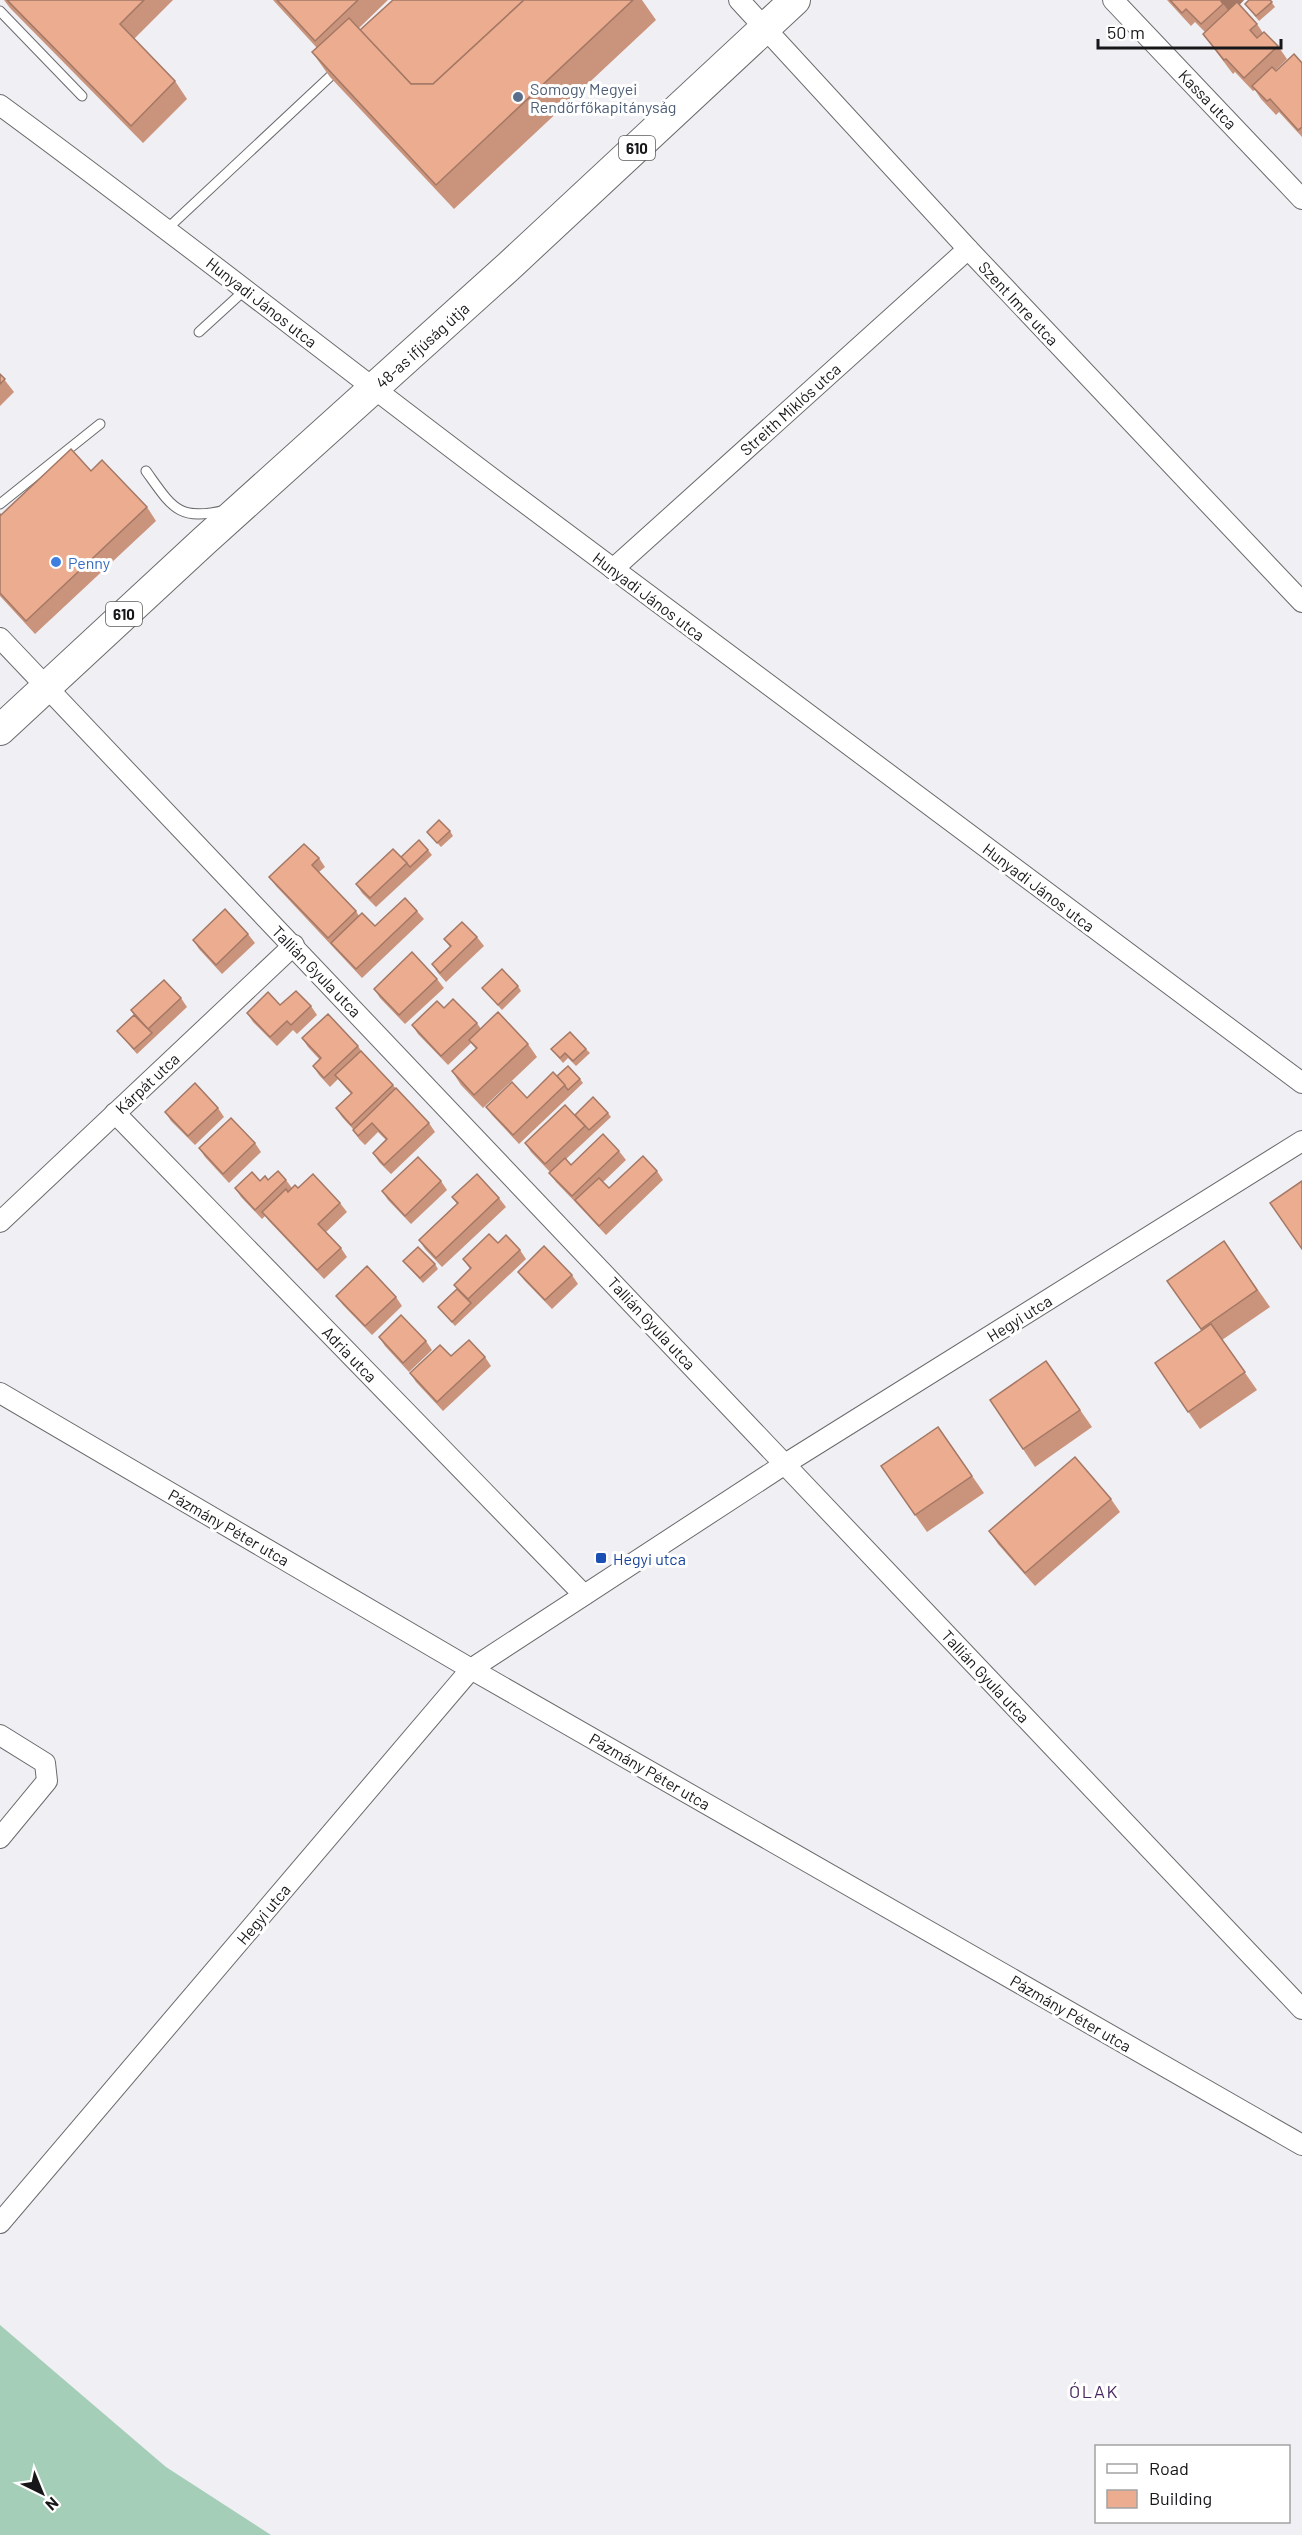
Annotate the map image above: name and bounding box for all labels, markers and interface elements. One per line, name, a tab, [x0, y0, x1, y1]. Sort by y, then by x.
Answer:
scale bar	[1098, 12, 1281, 50]
text: 50 m	[1107, 21, 1145, 43]
street label: Kassa utca	[1175, 65, 1241, 133]
place label: Somogy Megyei Rendőrfőkapitányság	[530, 79, 676, 116]
marker: Somogy Megyei Rendőrfőkapitányság	[511, 90, 525, 104]
road number: 610	[619, 136, 655, 160]
street label: Hunyadi János utca	[203, 253, 321, 351]
street label: Szent Imre utca	[975, 257, 1063, 349]
street label: 48-as ifjúság útja	[371, 298, 473, 392]
street label: Streith Miklós utca	[736, 359, 844, 459]
street label: Hunyadi János utca	[589, 548, 709, 644]
place label: Penny	[68, 553, 111, 572]
marker: Penny	[49, 555, 63, 569]
road number: 610	[106, 602, 142, 626]
street label: Hunyadi János utca	[979, 839, 1099, 935]
street label: Tallián Gyula utca	[269, 921, 365, 1021]
street label: Kárpát utca	[111, 1049, 183, 1117]
street label: Tallián Gyula utca	[604, 1273, 700, 1373]
street label: Hegyi utca	[983, 1291, 1055, 1345]
street label: Adria utca	[319, 1322, 381, 1386]
street label: Pázmány Péter utca	[165, 1485, 293, 1569]
place label: Hegyi utca	[613, 1549, 686, 1568]
marker: Hegyi utca	[594, 1551, 608, 1565]
street label: Tallián Gyula utca	[938, 1626, 1034, 1726]
street label: Pázmány Péter utca	[586, 1729, 714, 1813]
street label: Hegyi utca	[232, 1880, 294, 1948]
street label: Pázmány Péter utca	[1007, 1971, 1135, 2055]
district label: ÓLAK	[1069, 2380, 1119, 2402]
legend	[1095, 2445, 1290, 2523]
text: Road	[1149, 2457, 1189, 2479]
north arrow	[12, 2463, 72, 2523]
text: Building	[1149, 2487, 1212, 2509]
text: N	[42, 2494, 63, 2515]

